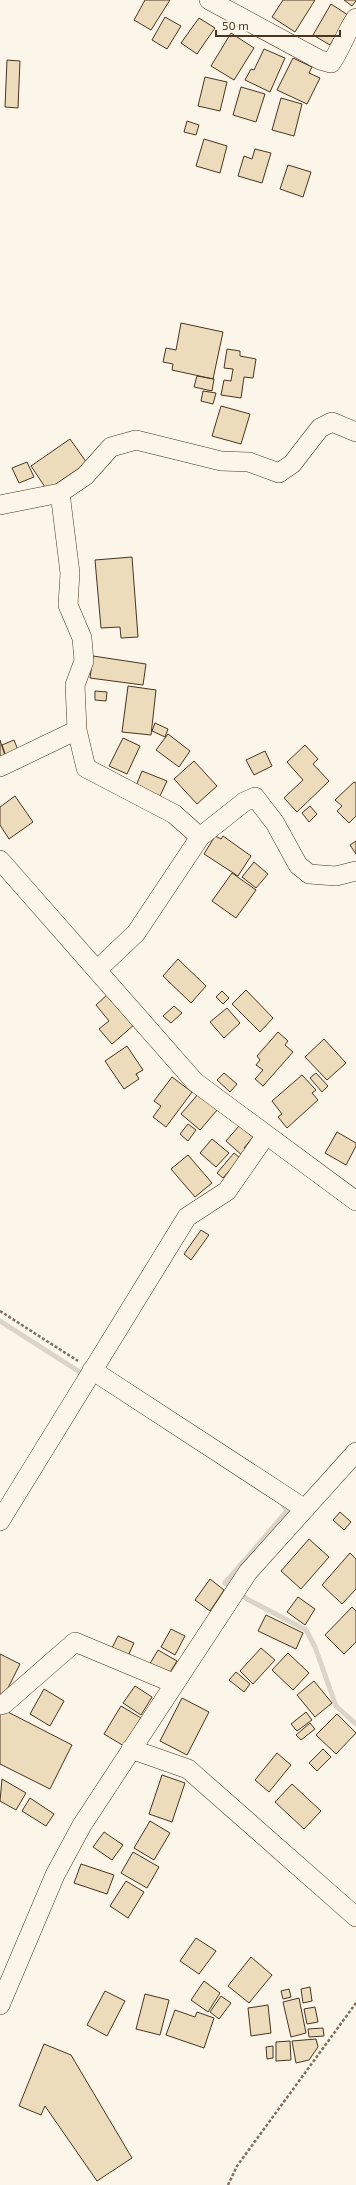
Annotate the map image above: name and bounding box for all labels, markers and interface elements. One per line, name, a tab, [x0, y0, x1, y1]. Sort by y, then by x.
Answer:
scale bar	[216, 12, 340, 38]
text: 50 m	[222, 18, 249, 32]

